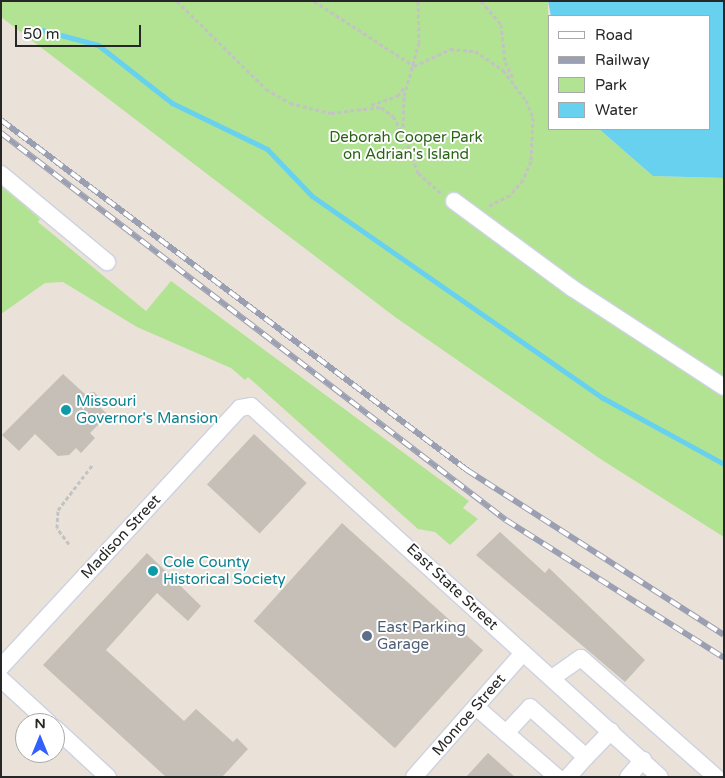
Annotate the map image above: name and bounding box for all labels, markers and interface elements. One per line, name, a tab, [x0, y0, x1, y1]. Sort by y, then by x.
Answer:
scale bar	[18, 15, 144, 47]
legend	[548, 15, 710, 130]
text: 50 m	[23, 25, 60, 43]
text: Road	[595, 26, 633, 44]
text: Railway	[595, 51, 650, 69]
text: Park	[595, 76, 627, 94]
text: Water	[595, 101, 638, 119]
park label: Deborah Cooper Park on Adrian's Island	[329, 128, 483, 163]
place label: Missouri Governor's Mansion	[76, 392, 218, 427]
marker: Missouri Governor's Mansion	[60, 404, 72, 416]
street label: Madison Street	[77, 491, 165, 583]
street label: East State Street	[403, 540, 501, 634]
place label: Cole County Historical Society	[163, 553, 286, 588]
marker: Cole County Historical Society	[147, 565, 159, 577]
place label: East Parking Garage	[377, 618, 466, 653]
marker: East Parking Garage	[361, 630, 373, 642]
street label: Monroe Street	[429, 670, 509, 760]
north arrow	[15, 713, 65, 763]
text: N	[34, 715, 46, 732]

